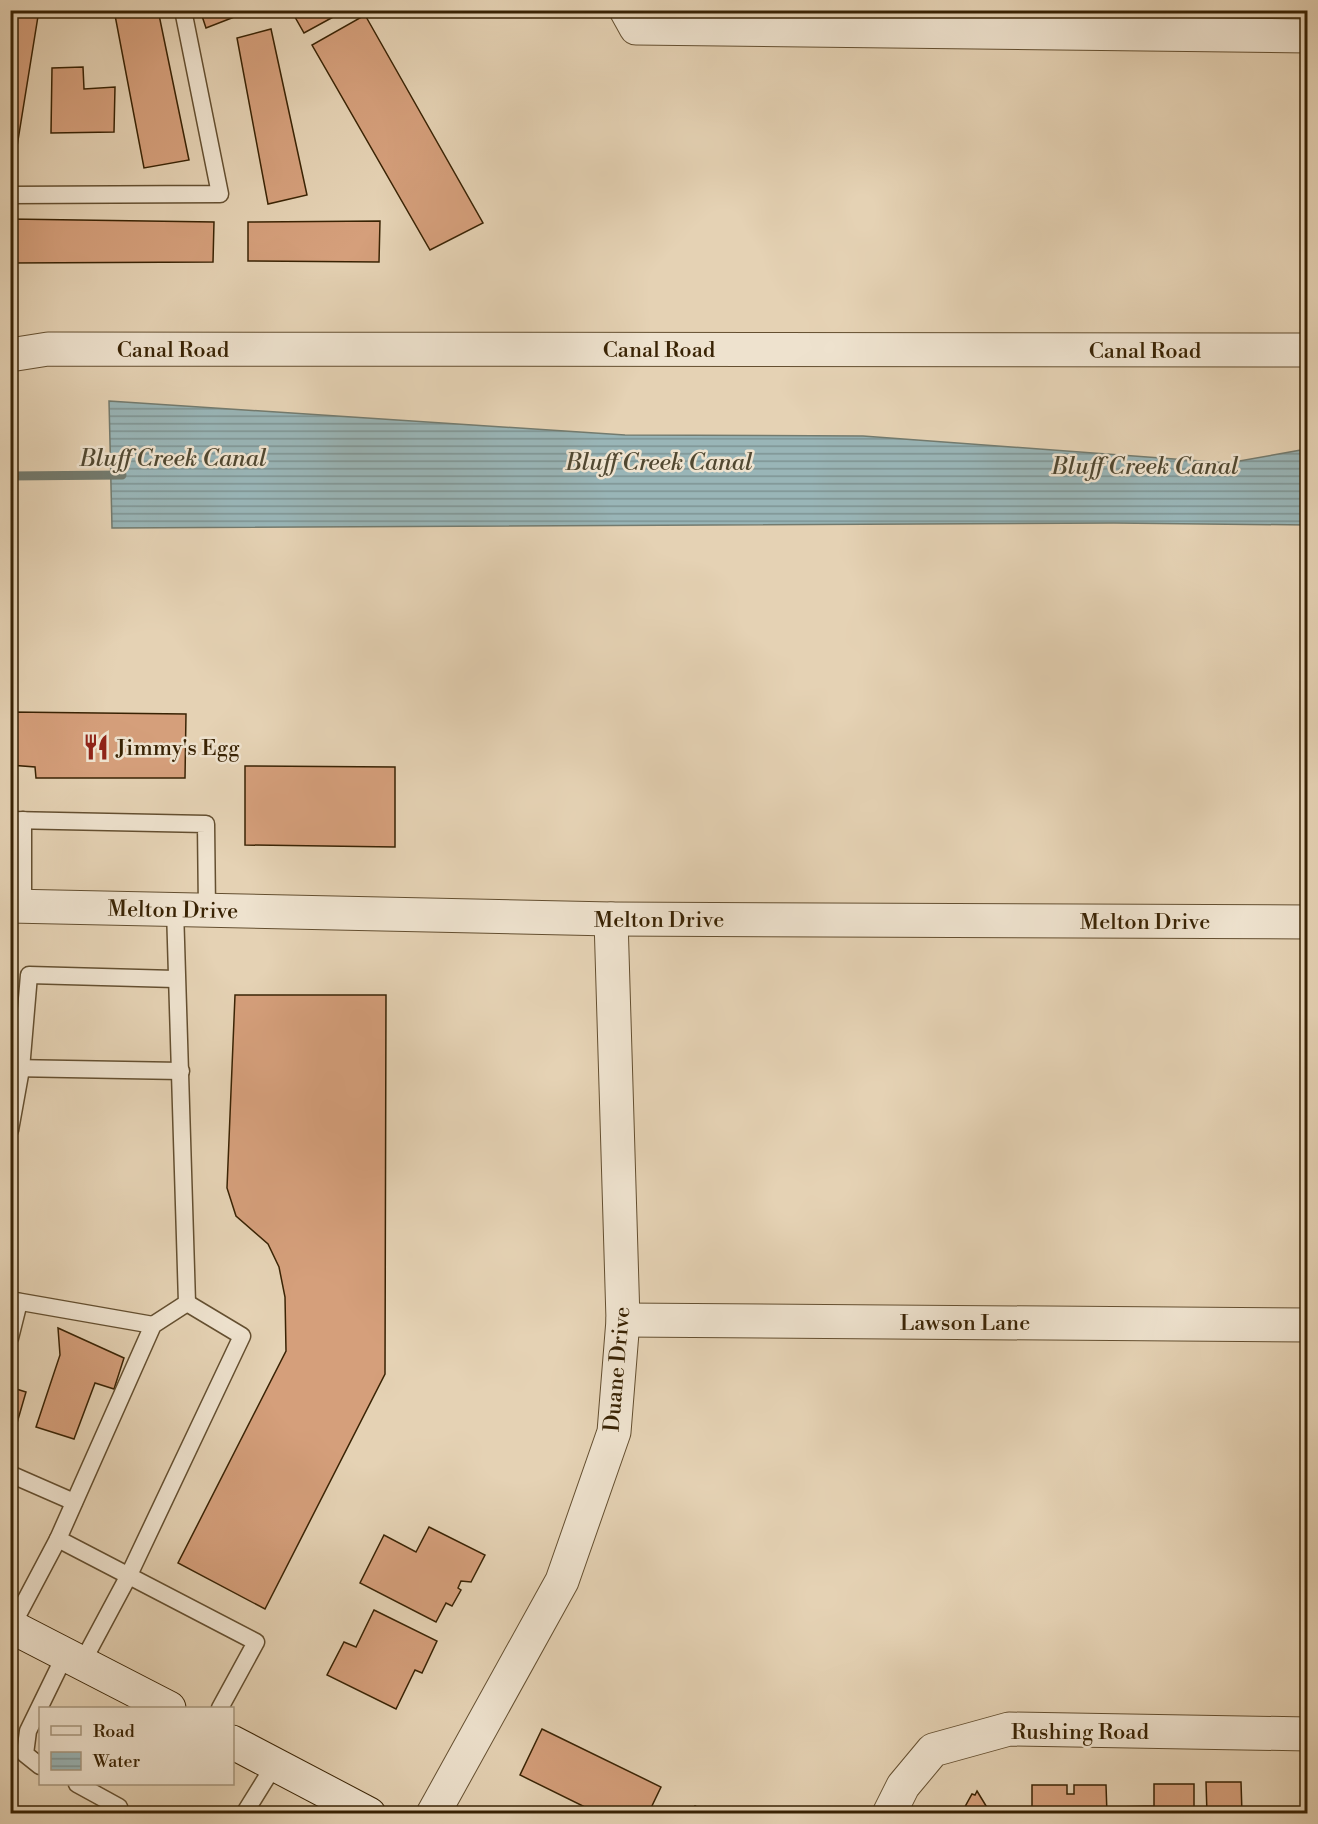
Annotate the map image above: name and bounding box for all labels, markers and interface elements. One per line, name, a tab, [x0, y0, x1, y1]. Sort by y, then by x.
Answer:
street label: Canal Road	[117, 337, 230, 364]
street label: Canal Road	[603, 337, 716, 364]
street label: Canal Road	[1089, 338, 1202, 365]
water label: Bluff Creek Canal	[78, 444, 267, 474]
water label: Bluff Creek Canal	[564, 448, 753, 478]
water label: Bluff Creek Canal	[1050, 452, 1239, 482]
restaurant icon: Jimmy's Egg	[81, 732, 111, 762]
place label: Jimmy's Egg	[115, 735, 240, 762]
street label: Melton Drive	[107, 896, 239, 925]
street label: Melton Drive	[594, 907, 724, 934]
street label: Melton Drive	[1080, 909, 1210, 936]
street label: Duane Drive	[599, 1305, 636, 1433]
street label: Lawson Lane	[900, 1310, 1030, 1337]
legend	[39, 1707, 234, 1785]
street label: Rushing Road	[1011, 1719, 1149, 1746]
text: Road	[93, 1720, 136, 1743]
text: Water	[92, 1750, 141, 1773]

